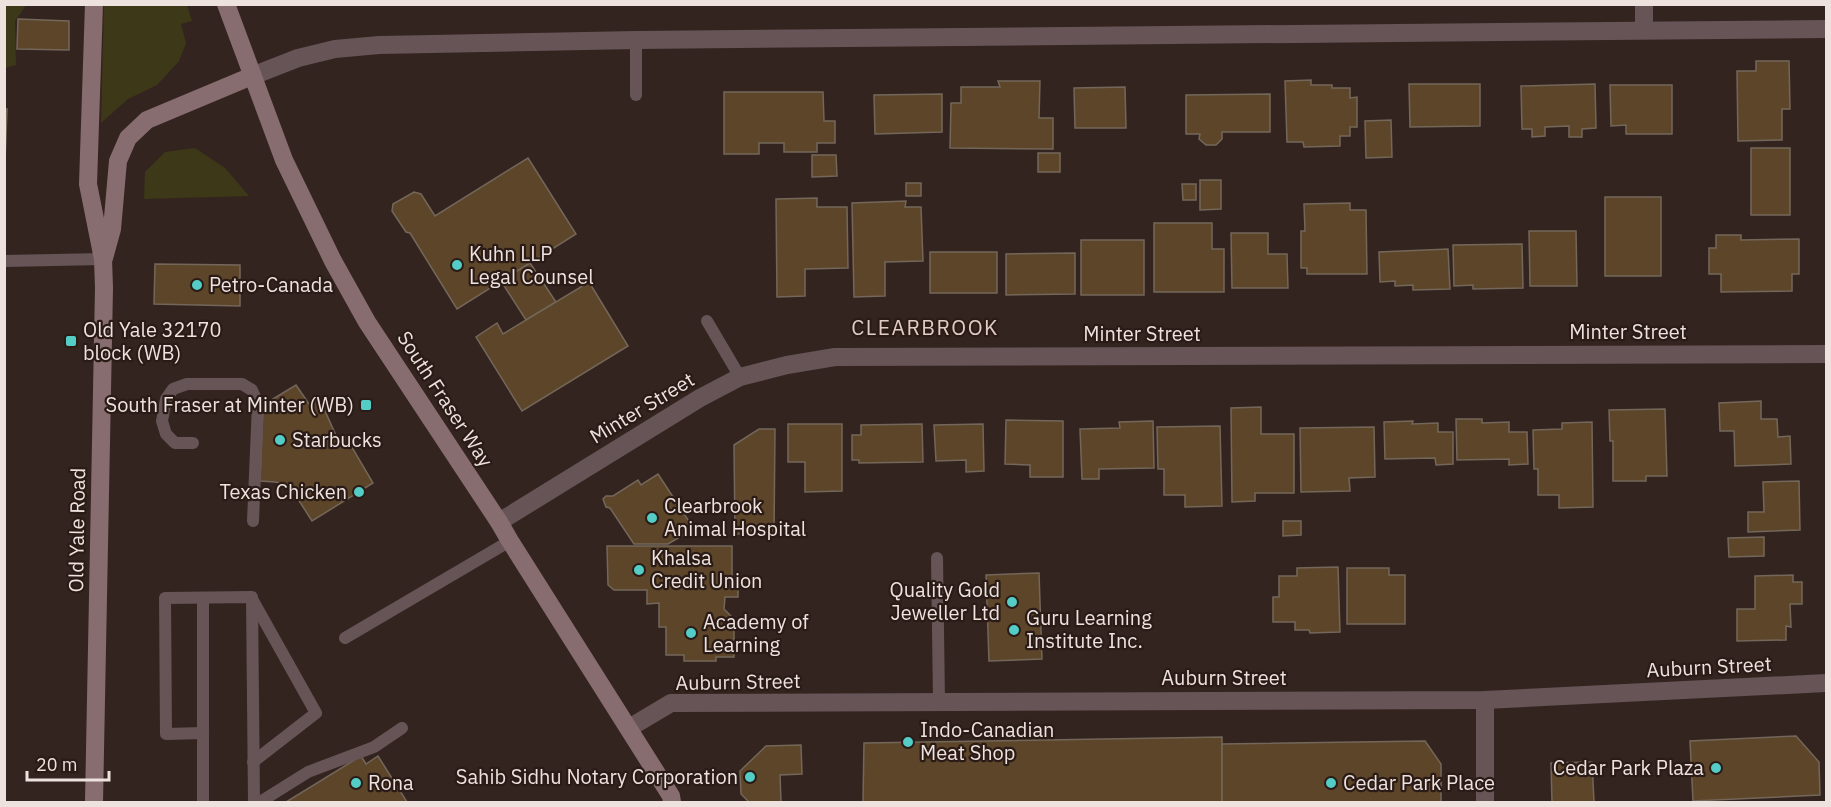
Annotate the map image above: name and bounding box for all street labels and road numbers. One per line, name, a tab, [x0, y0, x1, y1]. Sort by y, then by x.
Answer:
street label: Minter Street	[1569, 318, 1687, 345]
street label: Minter Street	[1083, 320, 1201, 347]
street label: South Fraser Way	[391, 326, 499, 472]
street label: Minter Street	[584, 366, 699, 449]
street label: Old Yale Road	[62, 467, 91, 593]
street label: Auburn Street	[1646, 650, 1772, 683]
street label: Auburn Street	[1161, 664, 1287, 691]
street label: Auburn Street	[675, 667, 801, 696]

